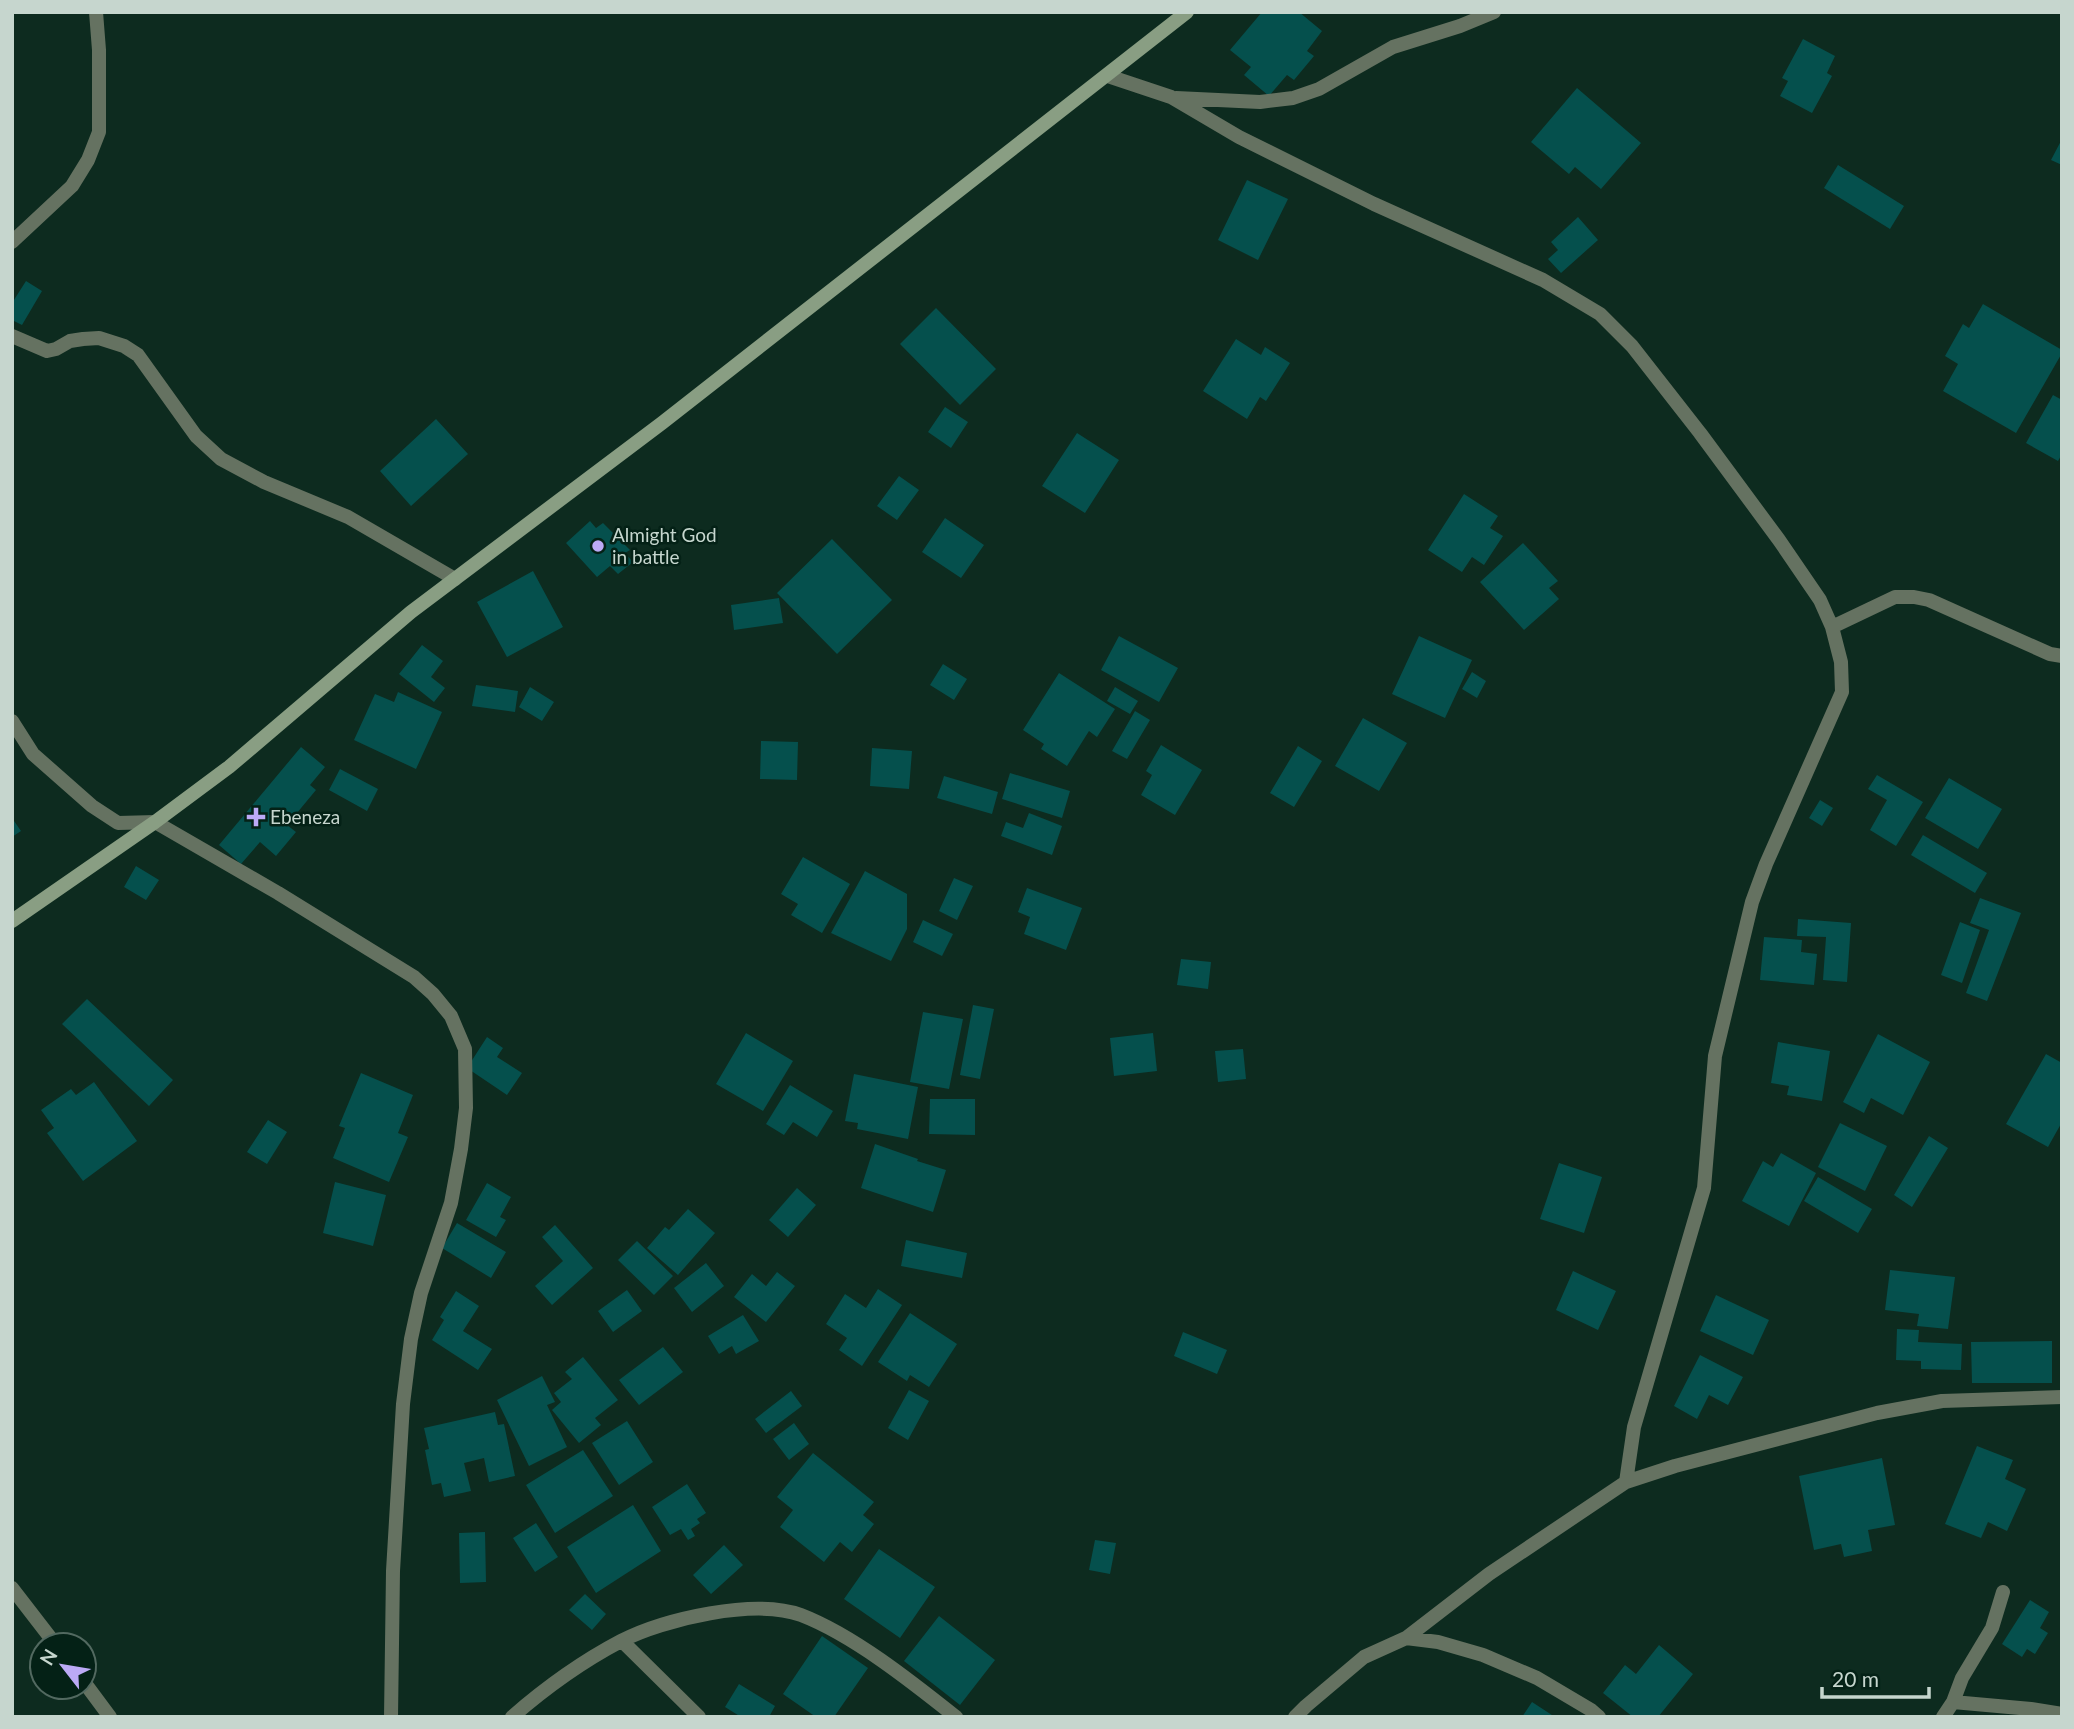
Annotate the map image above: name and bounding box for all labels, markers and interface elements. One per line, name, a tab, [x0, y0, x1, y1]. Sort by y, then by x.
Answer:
place label: Almight God in battle	[612, 523, 717, 568]
marker: Almight God in battle	[590, 538, 606, 554]
place label: Ebeneza	[270, 805, 340, 828]
marker: Ebeneza	[248, 809, 264, 825]
north arrow	[28, 1631, 98, 1701]
text: N	[34, 1645, 62, 1669]
scale bar	[1822, 1656, 1929, 1700]
text: 20 m	[1832, 1666, 1879, 1691]

